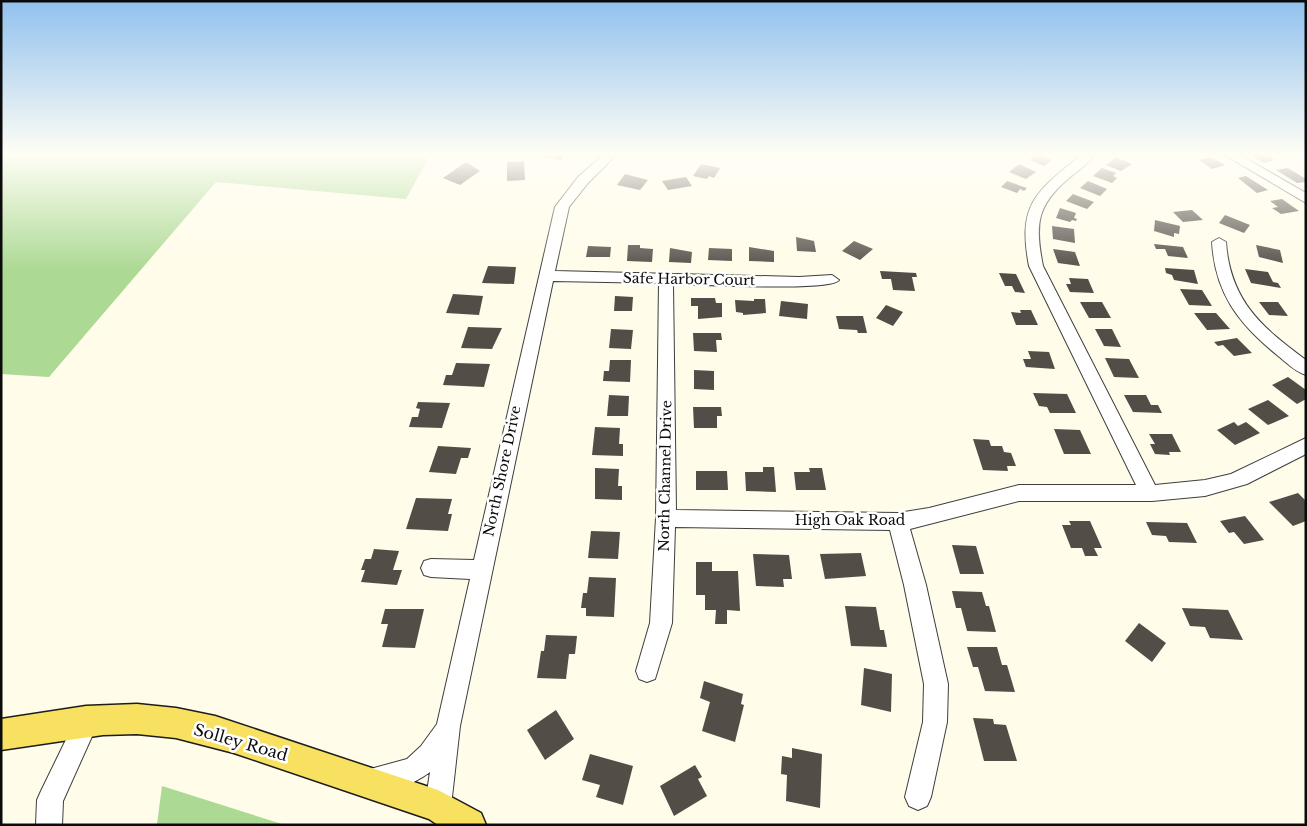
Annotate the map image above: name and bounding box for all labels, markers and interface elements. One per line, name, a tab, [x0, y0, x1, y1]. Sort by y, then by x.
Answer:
street label: Safe Harbor Court	[623, 269, 756, 289]
street label: North Channel Drive	[655, 400, 675, 552]
street label: North Shore Drive	[479, 404, 525, 538]
street label: High Oak Road	[795, 511, 906, 529]
street label: Solley Road	[192, 719, 291, 765]

